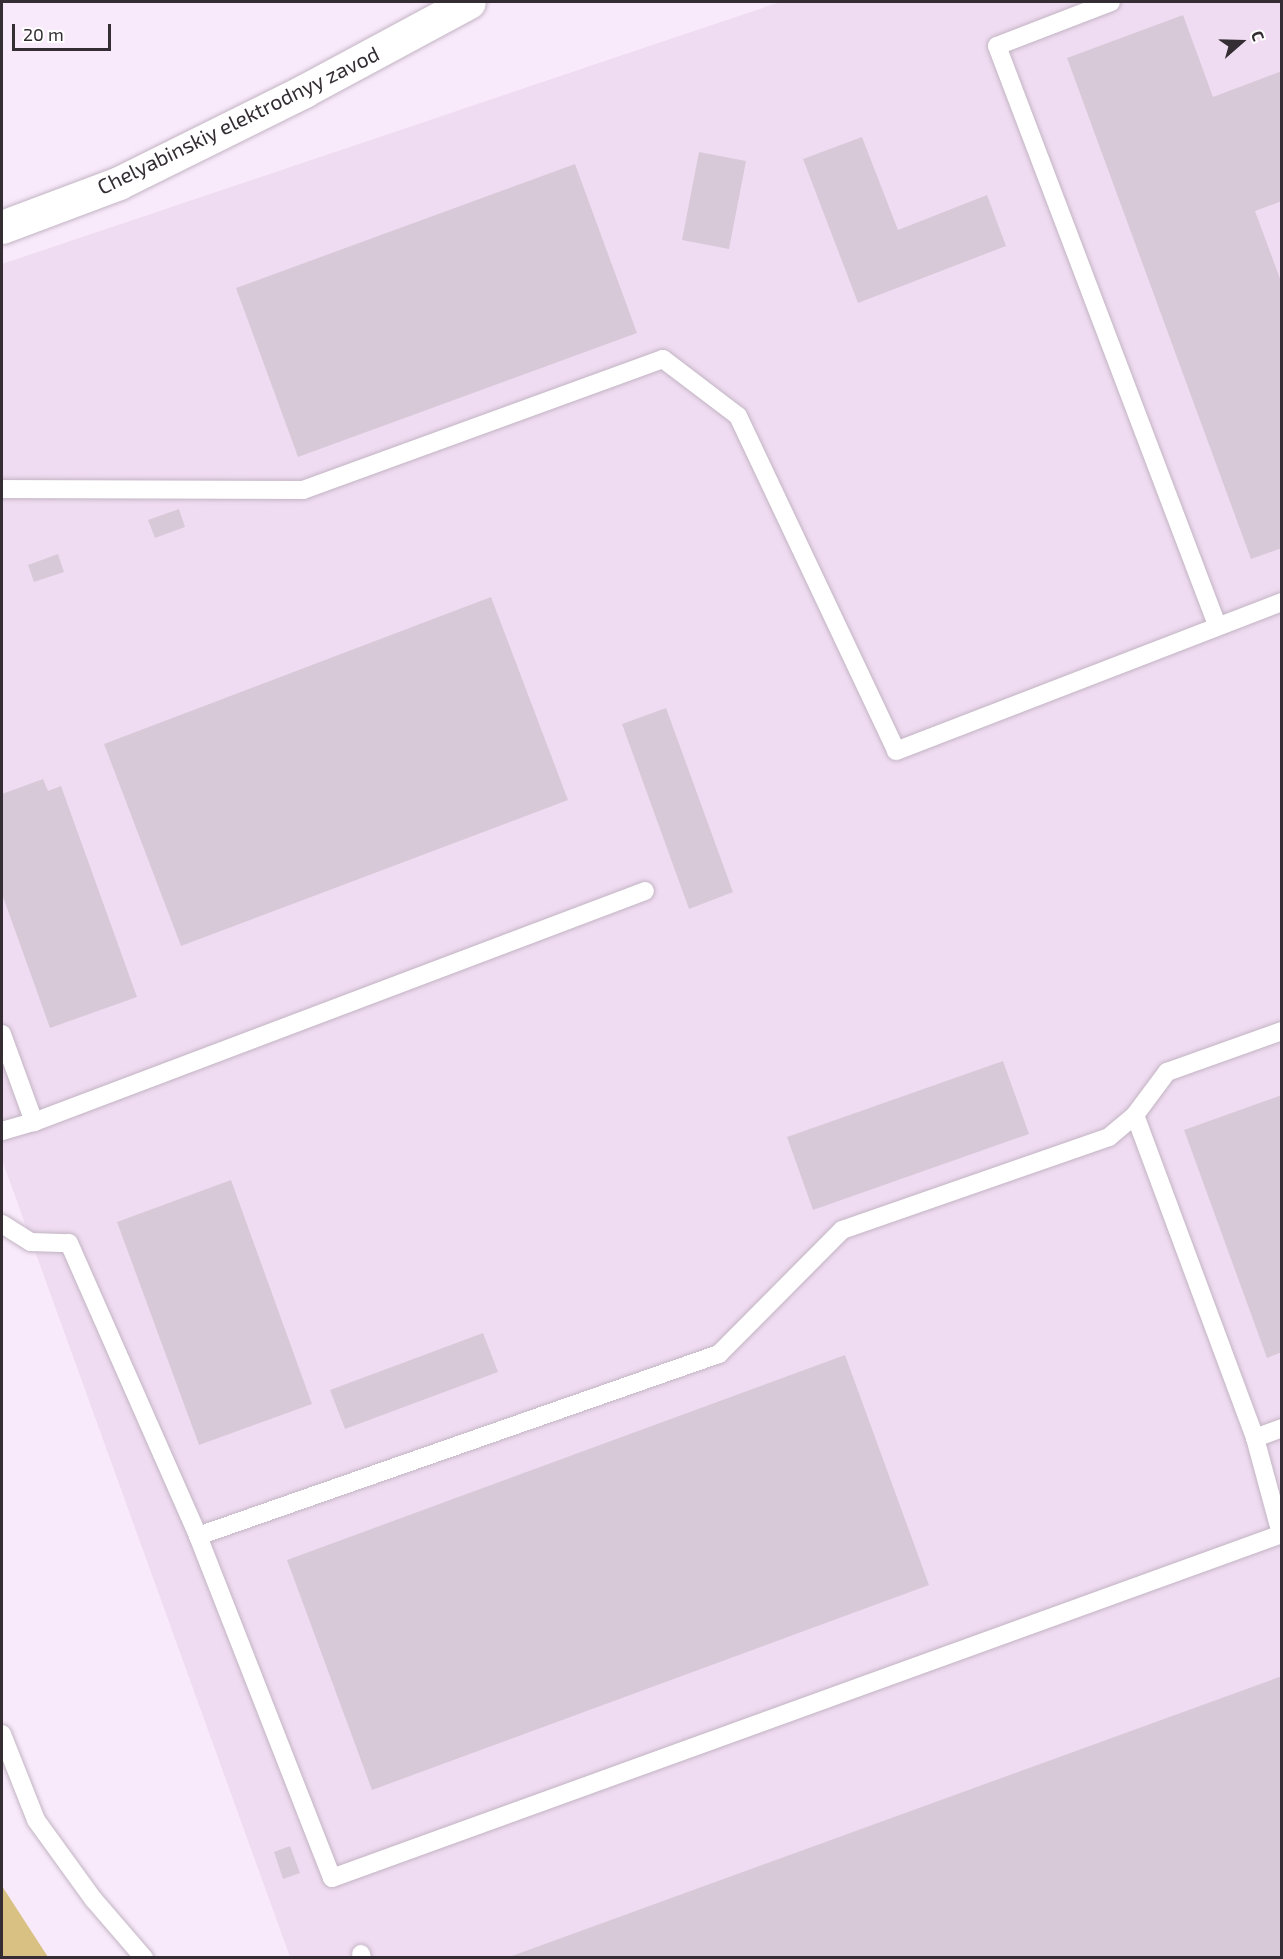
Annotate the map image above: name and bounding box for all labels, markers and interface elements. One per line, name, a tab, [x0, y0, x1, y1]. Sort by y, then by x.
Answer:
scale bar	[15, 12, 114, 50]
north arrow	[1211, 12, 1271, 72]
text: 20 m	[23, 23, 64, 45]
text: С	[1248, 28, 1269, 43]
street label: Chelyabinskiy elektrodnyy zavod	[93, 40, 383, 200]

